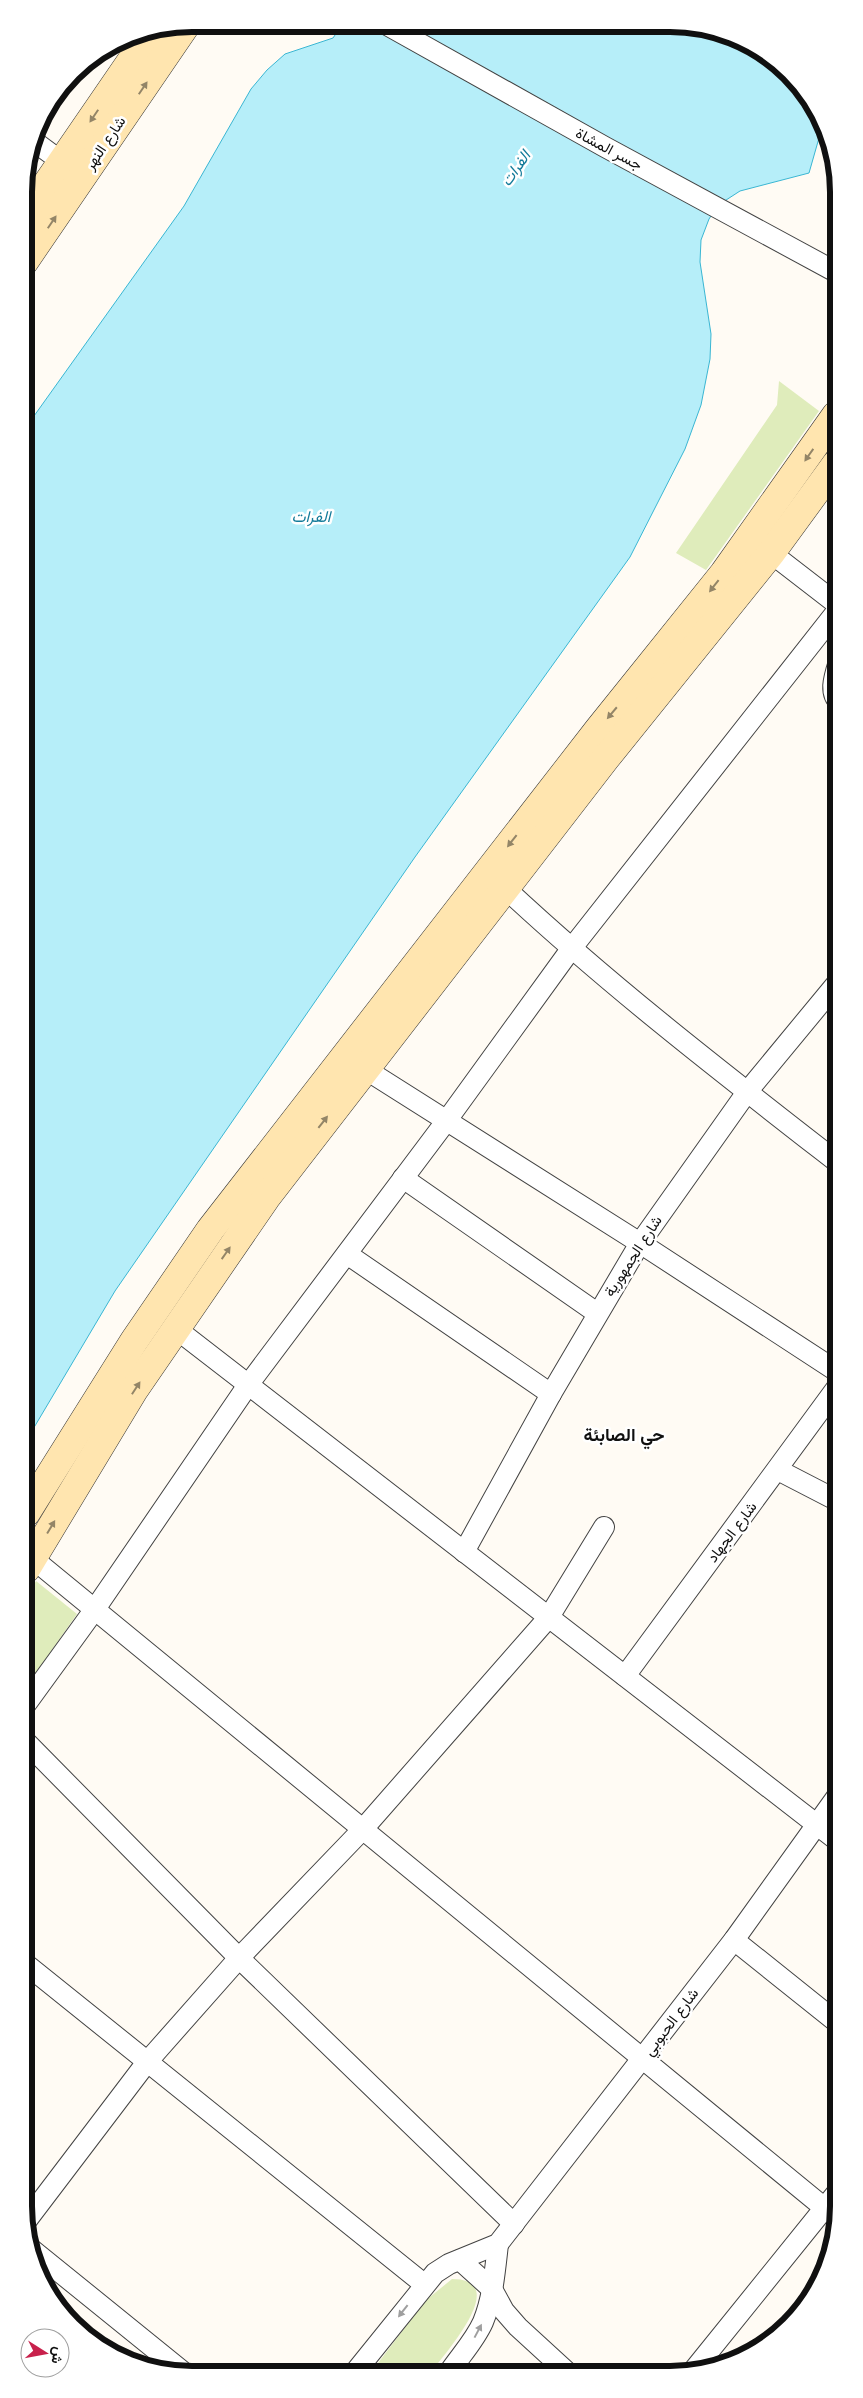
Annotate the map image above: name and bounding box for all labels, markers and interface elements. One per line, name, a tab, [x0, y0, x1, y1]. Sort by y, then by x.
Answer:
one-way arrow	[139, 81, 148, 95]
one-way arrow	[89, 109, 98, 122]
street label: شارع النهر	[79, 112, 131, 175]
street label: جسر المشاة	[573, 123, 646, 174]
water label: الفرات	[496, 144, 537, 190]
one-way arrow	[47, 215, 57, 229]
one-way arrow	[804, 448, 814, 462]
water label: الفرات	[291, 506, 333, 527]
one-way arrow	[708, 579, 719, 592]
one-way arrow	[607, 707, 618, 719]
one-way arrow	[506, 834, 517, 847]
one-way arrow	[317, 1116, 328, 1129]
street label: شارع الجمهورية	[599, 1211, 668, 1301]
one-way arrow	[221, 1247, 232, 1260]
one-way arrow	[131, 1381, 140, 1395]
district label: حي الصابئة	[584, 1424, 664, 1450]
street label: شارع الجهاد	[703, 1497, 762, 1567]
one-way arrow	[46, 1520, 55, 1533]
street label: شارع الحبوبي	[639, 1984, 706, 2062]
one-way arrow	[398, 2304, 409, 2317]
one-way arrow	[474, 2324, 482, 2339]
north arrow	[20, 2328, 70, 2378]
text: ش	[47, 2346, 68, 2366]

